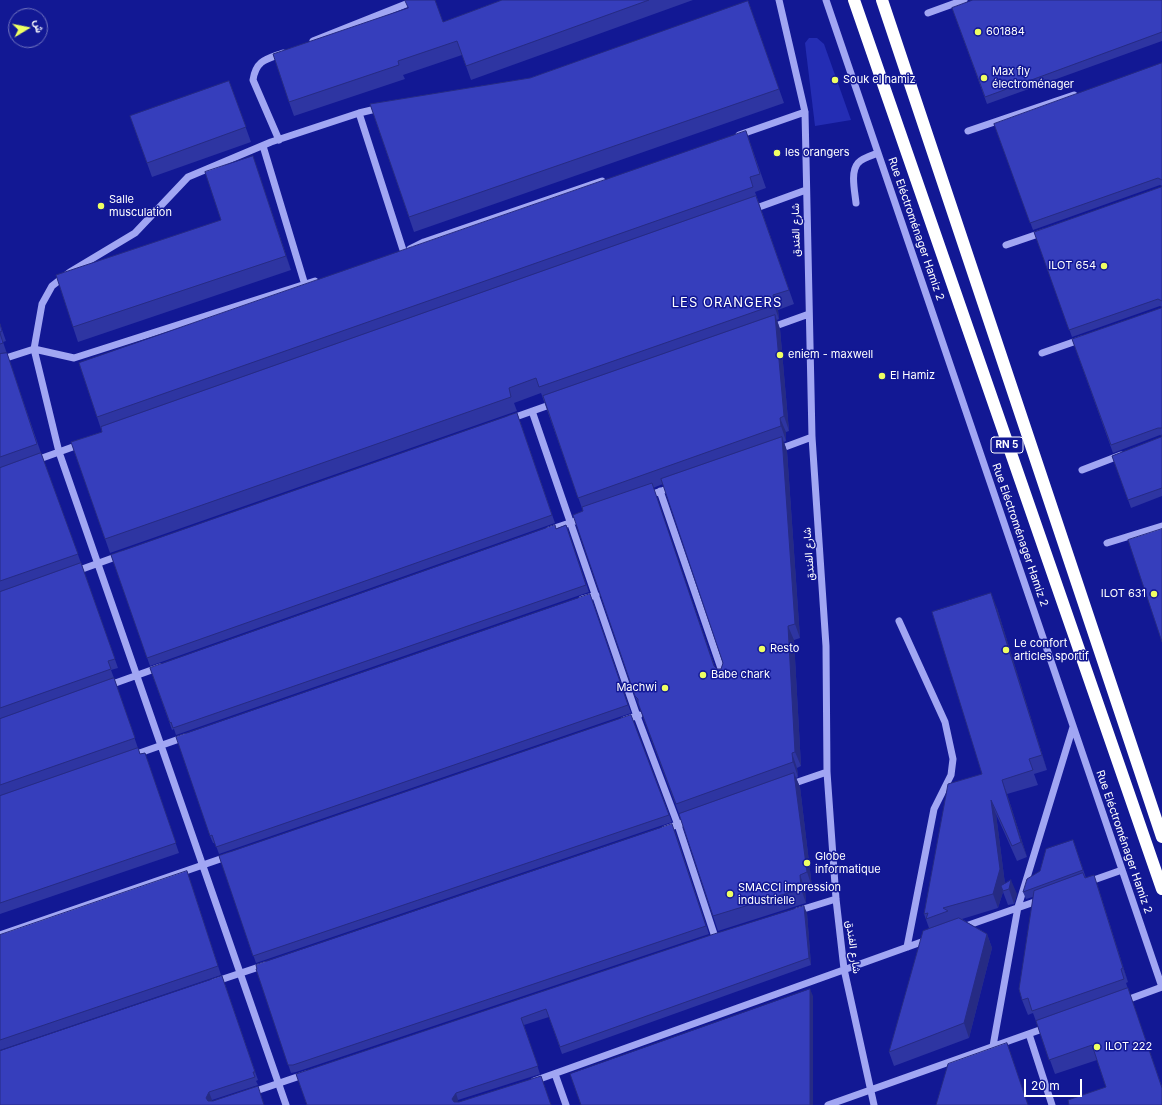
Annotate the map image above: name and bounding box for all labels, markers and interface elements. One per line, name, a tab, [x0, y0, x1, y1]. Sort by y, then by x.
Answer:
north arrow	[8, 8, 48, 48]
text: ش	[31, 18, 47, 34]
place label: 601884	[986, 25, 1025, 39]
marker: 601884	[973, 27, 983, 37]
place label: Max fly électroménager	[992, 65, 1074, 91]
place label: Souk el hamiz	[843, 73, 916, 87]
marker: Max fly électroménager	[979, 73, 989, 83]
marker: Souk el hamiz	[830, 75, 840, 85]
place label: les orangers	[785, 146, 849, 160]
marker: les orangers	[772, 148, 782, 158]
street label: Rue Eléctroménager Hamiz 2	[885, 156, 947, 302]
place label: Salle musculation	[109, 193, 172, 219]
marker: Salle musculation	[96, 201, 106, 211]
street label: شارع الفندق	[789, 203, 803, 257]
place label: ILOT 654	[1048, 259, 1096, 273]
marker: ILOT 654	[1099, 261, 1109, 271]
district label: LES ORANGERS	[672, 295, 782, 311]
place label: eniem - maxwell	[788, 348, 873, 362]
marker: eniem - maxwell	[775, 350, 785, 360]
place label: El Hamiz	[890, 369, 935, 383]
marker: El Hamiz	[877, 371, 887, 381]
road number: RN 5	[991, 437, 1023, 453]
street label: Rue Eléctroménager Hamiz 2	[989, 462, 1051, 608]
street label: شارع الفندق	[801, 527, 817, 581]
place label: ILOT 631	[1101, 587, 1146, 601]
marker: ILOT 631	[1149, 589, 1159, 599]
place label: Le confort articles sportif	[1014, 637, 1089, 663]
place label: Resto	[770, 642, 799, 656]
marker: Resto	[757, 644, 767, 654]
marker: Le confort articles sportif	[1001, 645, 1011, 655]
place label: Babe chark	[711, 668, 770, 682]
marker: Babe chark	[698, 670, 708, 680]
place label: Machwi	[616, 681, 657, 695]
marker: Machwi	[660, 683, 670, 693]
street label: Rue Eléctroménager Hamiz 2	[1093, 769, 1155, 915]
place label: Globe informatique	[815, 850, 881, 876]
marker: Globe informatique	[802, 858, 812, 868]
place label: SMACCI impression industrielle	[738, 881, 841, 907]
marker: SMACCI impression industrielle	[725, 889, 735, 899]
street label: شارع الفندق	[843, 920, 863, 974]
place label: ILOT 222	[1105, 1040, 1152, 1054]
marker: ILOT 222	[1092, 1042, 1102, 1052]
scale bar	[1026, 1071, 1084, 1097]
text: 20 m	[1031, 1078, 1060, 1093]

